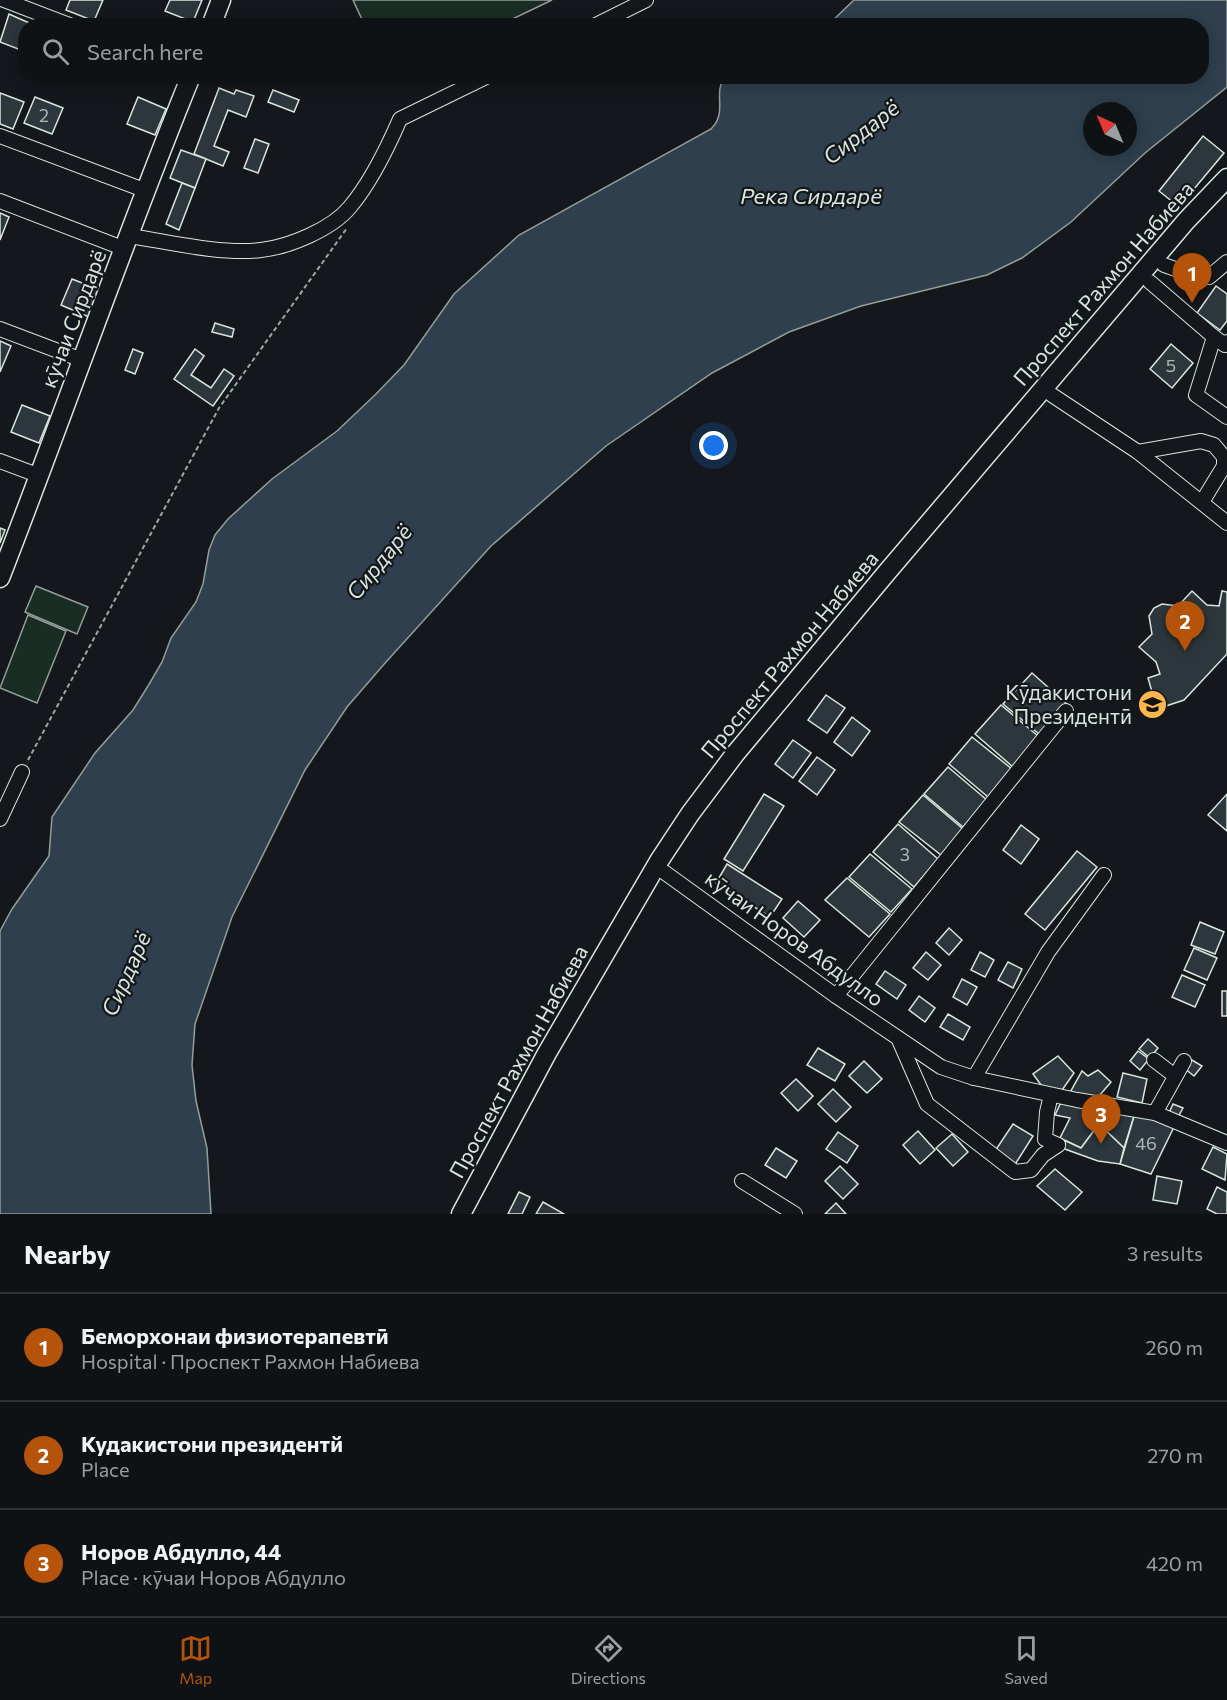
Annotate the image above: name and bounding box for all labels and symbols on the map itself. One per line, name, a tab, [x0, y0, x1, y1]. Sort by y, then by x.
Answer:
water label: Сирдарё	[817, 93, 904, 170]
north arrow	[1083, 102, 1137, 156]
house number: 2	[39, 104, 49, 126]
street label: Проспект Рахмон Набиева	[1007, 176, 1198, 390]
water label: Река Сирдарё	[740, 182, 882, 209]
street label: кӯчаи Сирдарё	[35, 246, 110, 391]
pin: 1	[1172, 254, 1212, 303]
house number: 5	[1166, 354, 1176, 376]
your location	[699, 431, 728, 460]
water label: Сирдарё	[340, 518, 417, 605]
street label: Проспект Рахмон Набиева	[695, 546, 883, 763]
pin: 2	[1166, 602, 1204, 651]
place label: Кӯдакистони Президентӣ	[1005, 679, 1132, 728]
school or university icon: Кӯдакистони Президентӣ	[1137, 689, 1169, 721]
house number: 3	[900, 843, 910, 865]
street label: кӯчаи Норов Абдулло	[701, 865, 889, 1011]
water label: Сирдарё	[95, 927, 156, 1020]
street label: Проспект Рахмон Набиева	[443, 941, 592, 1182]
pin: 3	[1082, 1094, 1120, 1144]
house number: 46	[1135, 1132, 1157, 1154]

